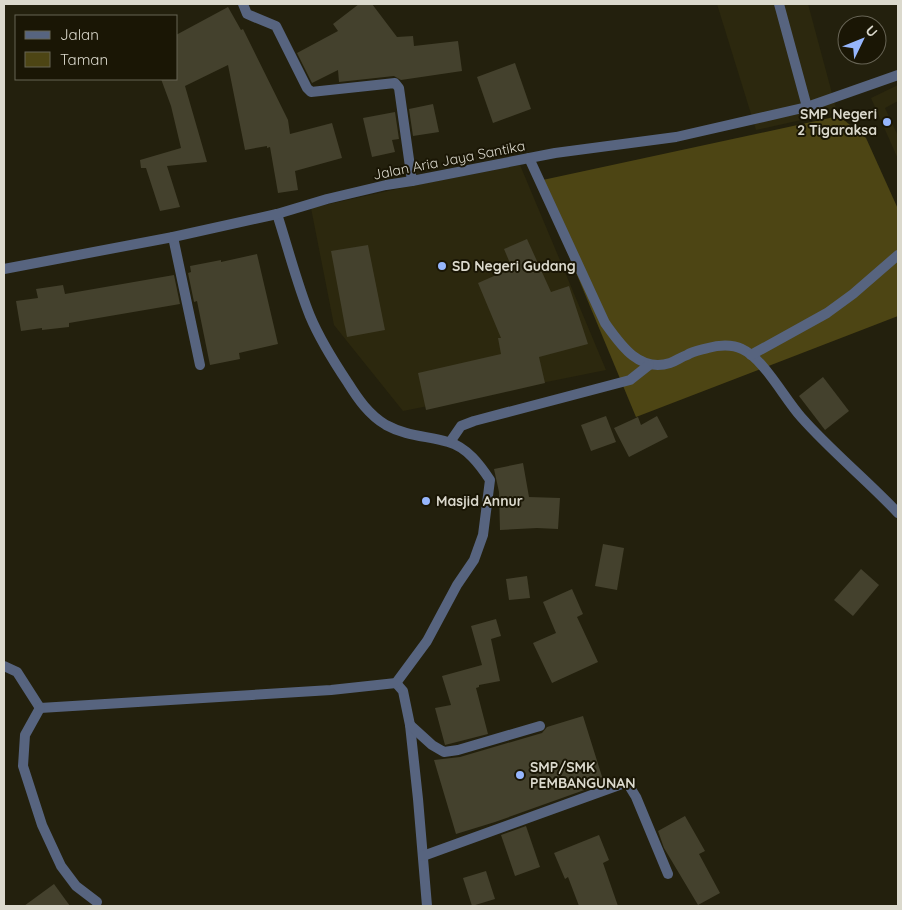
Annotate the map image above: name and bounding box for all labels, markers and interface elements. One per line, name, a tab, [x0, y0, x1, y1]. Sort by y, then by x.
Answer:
legend	[15, 15, 178, 80]
north arrow	[837, 15, 887, 65]
text: U	[862, 21, 881, 41]
text: Jalan	[60, 25, 99, 44]
text: Taman	[60, 50, 108, 69]
place label: SMP Negeri 2 Tigaraksa	[797, 105, 877, 139]
marker: SMP Negeri 2 Tigaraksa	[881, 116, 893, 128]
street label: Jalan Aria Jaya Santika	[371, 136, 527, 184]
place label: SD Negeri Gudang	[452, 257, 576, 275]
marker: SD Negeri Gudang	[436, 260, 448, 272]
place label: Masjid Annur	[436, 492, 523, 510]
marker: Masjid Annur	[420, 495, 432, 507]
place label: SMP/SMK PEMBANGUNAN	[530, 758, 635, 792]
marker: SMP/SMK PEMBANGUNAN	[514, 769, 526, 781]

